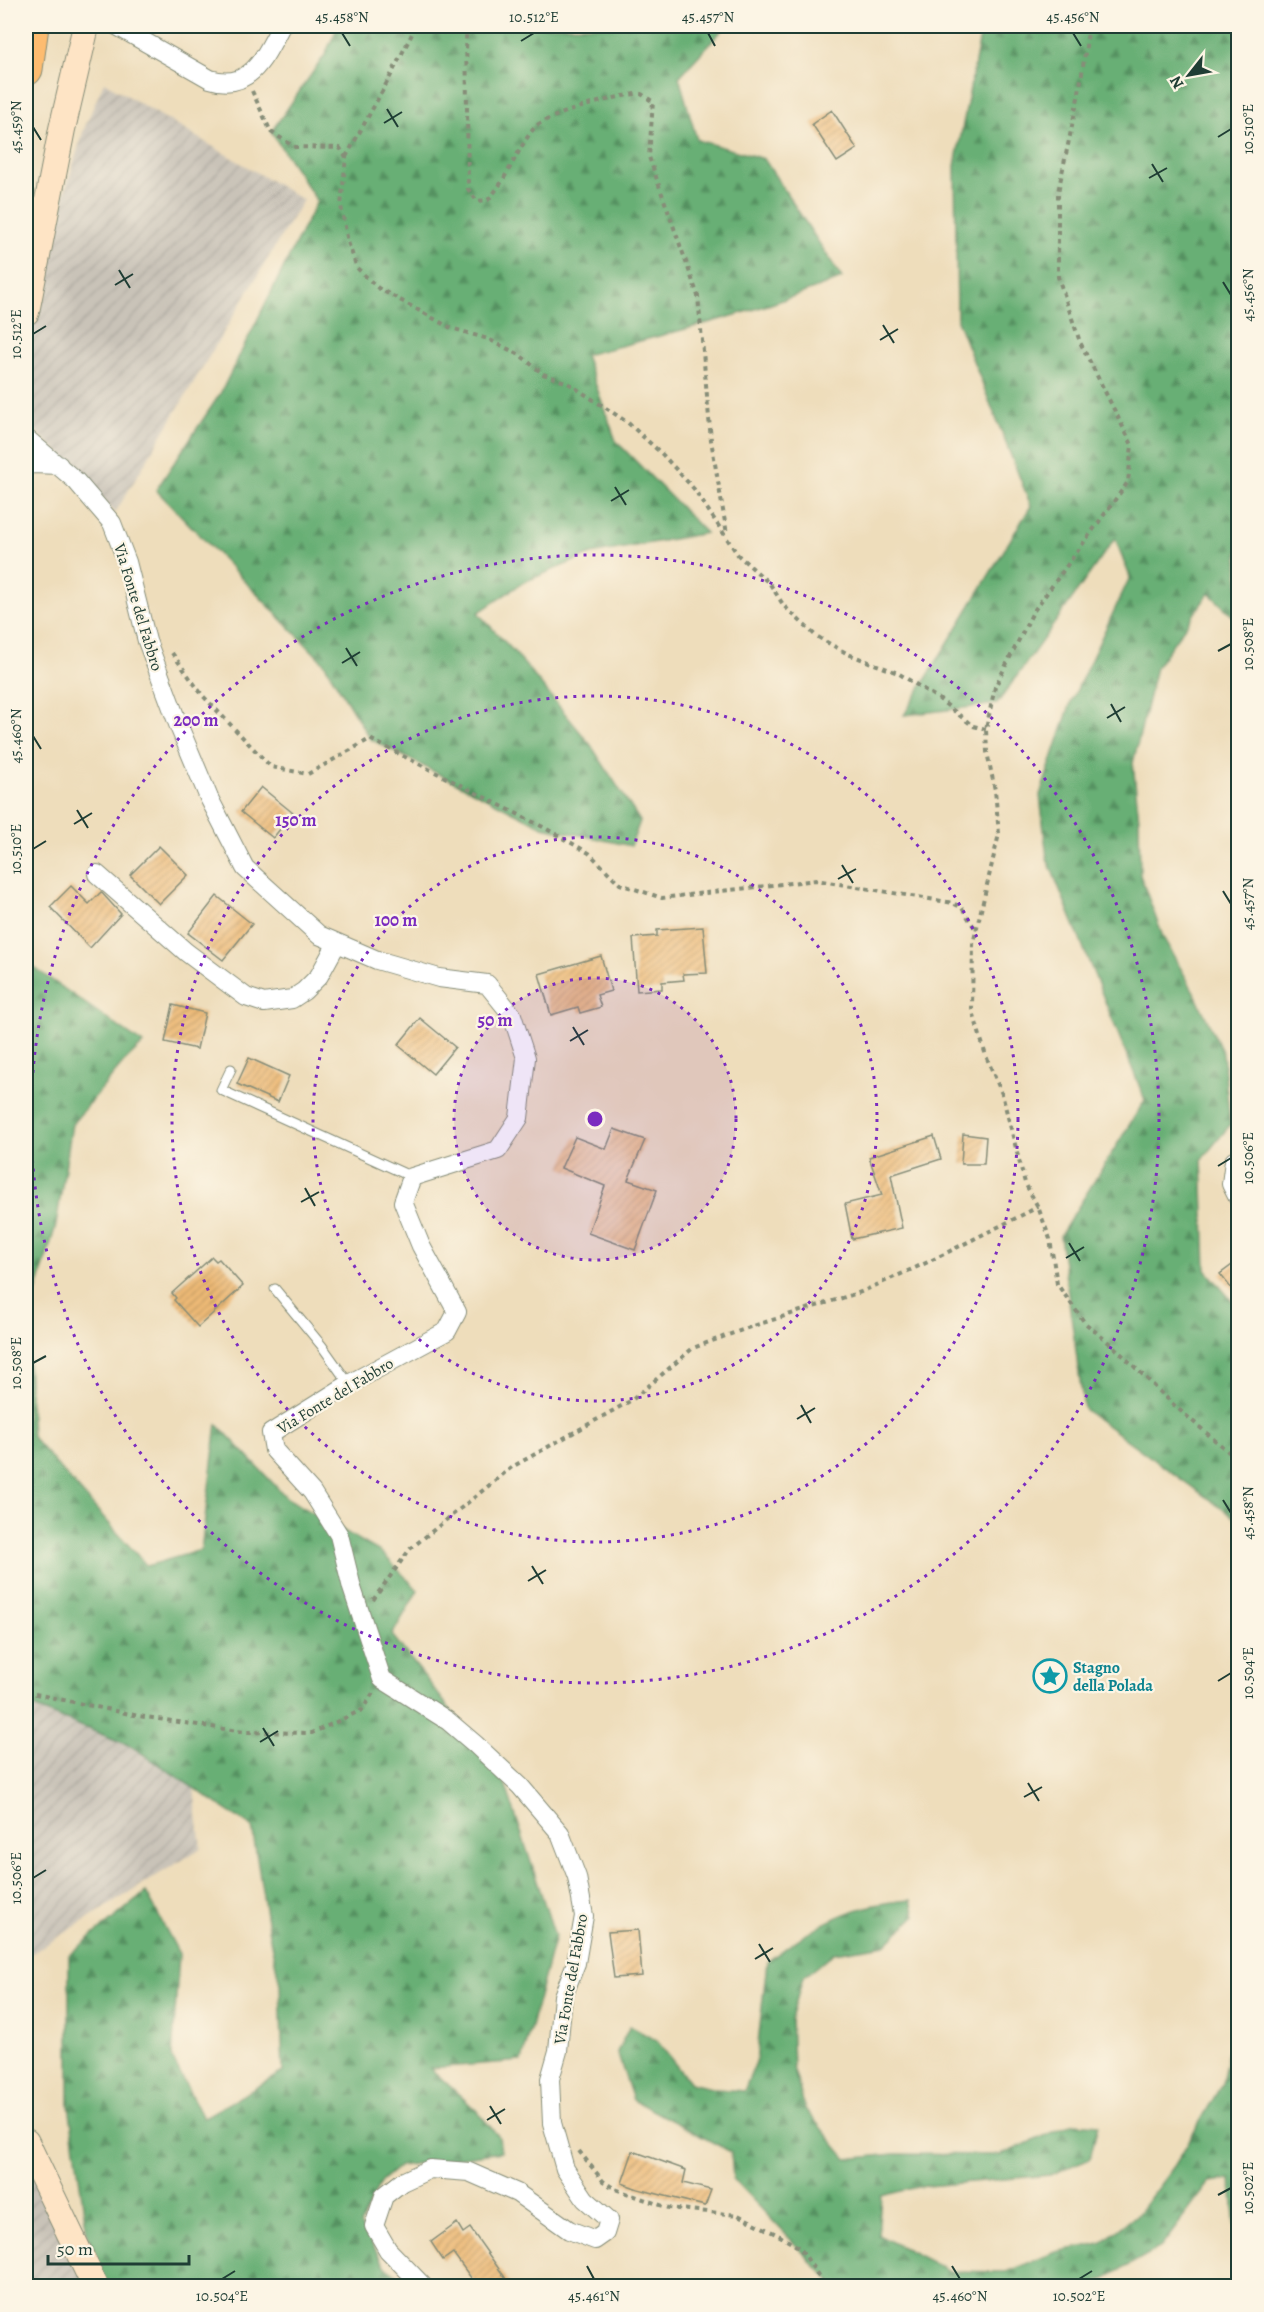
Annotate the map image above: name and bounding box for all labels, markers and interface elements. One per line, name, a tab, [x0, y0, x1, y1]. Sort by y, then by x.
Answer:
text: 45.458°N	[315, 7, 369, 27]
text: 10.512°E	[509, 7, 559, 27]
text: 45.457°N	[682, 7, 735, 27]
text: 45.456°N	[1046, 7, 1100, 27]
north arrow	[1159, 45, 1219, 105]
text: N	[1164, 71, 1189, 93]
text: 45.459°N	[6, 100, 26, 154]
text: 10.510°E	[1238, 104, 1258, 154]
text: 45.456°N	[1238, 268, 1258, 322]
text: 10.512°E	[6, 309, 26, 359]
street label: Via Fonte del Fabbro	[108, 540, 168, 674]
text: 10.508°E	[1238, 618, 1258, 670]
text: 45.460°N	[6, 708, 26, 763]
text: 200 m	[173, 708, 219, 732]
text: 150 m	[275, 808, 317, 832]
text: 10.510°E	[6, 824, 26, 874]
text: 45.457°N	[1238, 877, 1258, 930]
text: 100 m	[375, 908, 417, 932]
text: 50 m	[478, 1008, 512, 1032]
centre of rings	[585, 1109, 605, 1129]
text: 10.506°E	[1238, 1132, 1258, 1184]
text: 10.508°E	[6, 1337, 26, 1389]
street label: Via Fonte del Fabbro	[272, 1352, 398, 1440]
text: 45.458°N	[1238, 1486, 1258, 1540]
text: 10.504°E	[1238, 1647, 1258, 1699]
place label: Stagno della Polada	[1073, 1657, 1153, 1697]
place icon: Stagno della Polada	[1032, 1658, 1068, 1694]
text: 10.506°E	[6, 1852, 26, 1904]
street label: Via Fonte del Fabbro	[549, 1912, 593, 2047]
text: 10.502°E	[1238, 2162, 1258, 2214]
scale bar	[48, 2228, 189, 2266]
text: 50 m	[57, 2237, 93, 2261]
text: 10.504°E	[196, 2286, 248, 2306]
text: 45.461°N	[568, 2286, 620, 2306]
text: 45.460°N	[933, 2286, 988, 2306]
text: 10.502°E	[1053, 2286, 1105, 2306]

